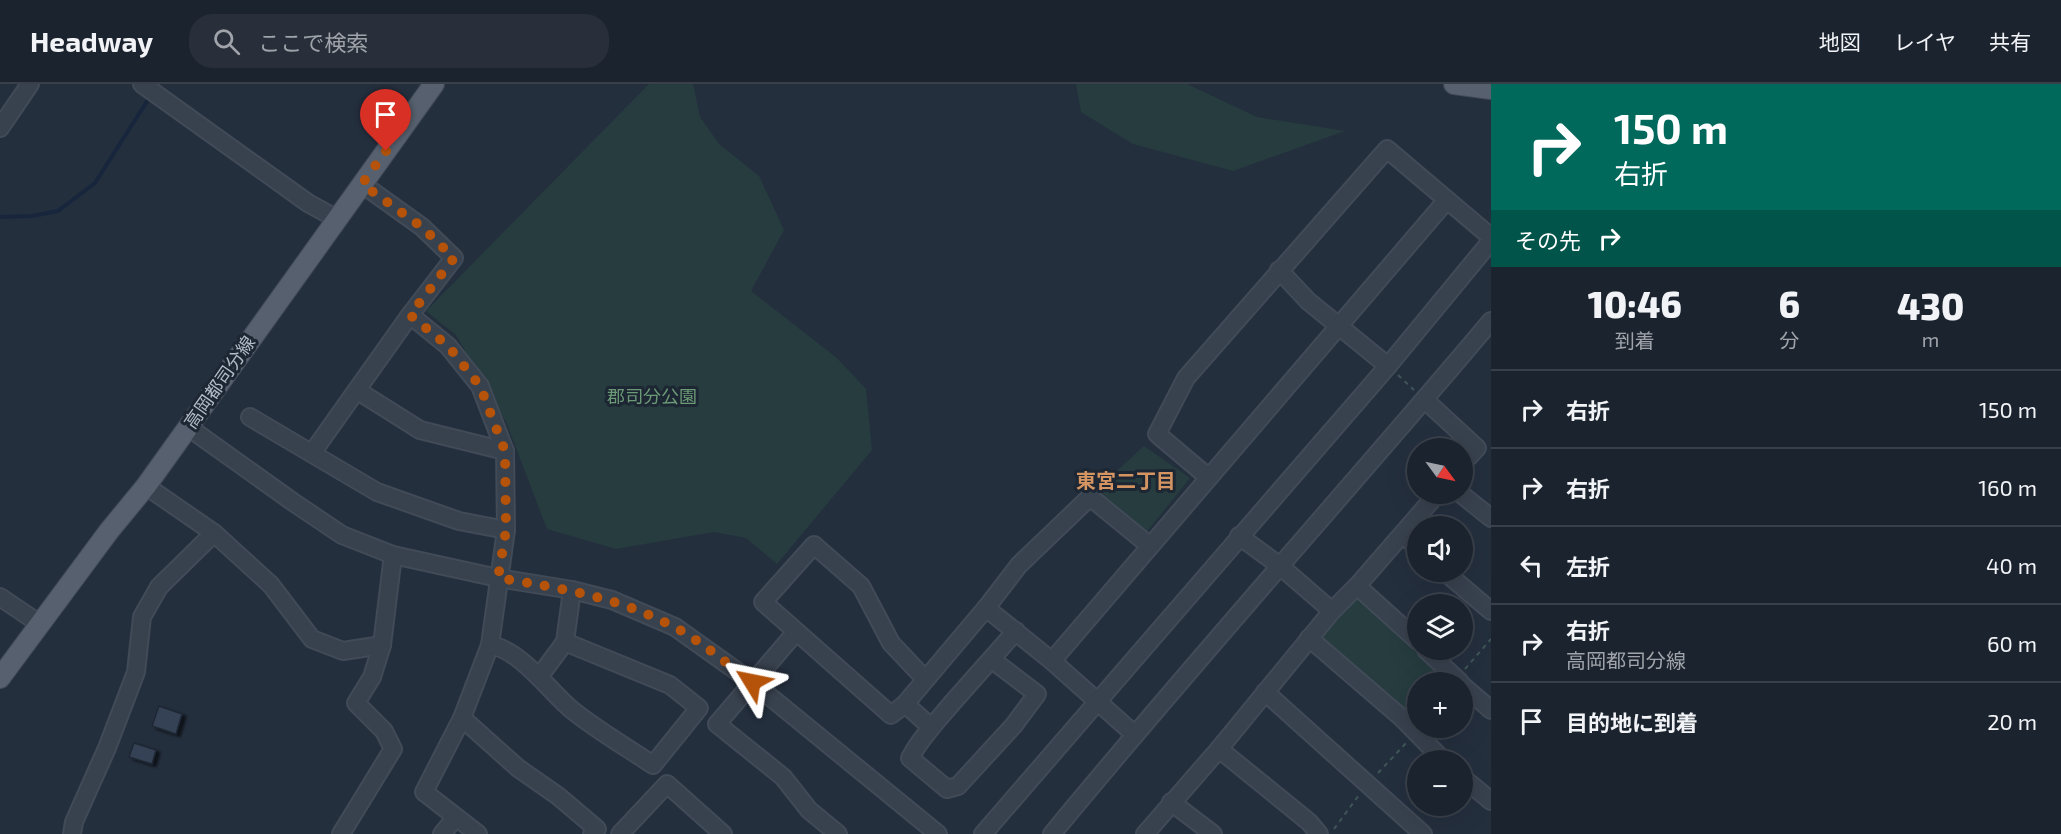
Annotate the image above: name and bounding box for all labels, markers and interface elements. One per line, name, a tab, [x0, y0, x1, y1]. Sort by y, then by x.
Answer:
search box	[189, 14, 609, 68]
text: Headway	[30, 24, 153, 58]
icon: search	[210, 25, 243, 58]
text: ここで検索	[258, 29, 368, 55]
text: 地図	[1819, 29, 1861, 54]
text: レイヤ	[1894, 29, 1956, 54]
text: 共有	[1989, 29, 2031, 54]
pin	[360, 89, 411, 151]
icon: arrive	[369, 98, 402, 131]
text: 150 m	[1614, 102, 1728, 152]
icon: right	[1515, 108, 1593, 186]
text: 右折	[1614, 157, 1668, 189]
icon: right	[1593, 222, 1626, 255]
text: その先	[1515, 227, 1581, 253]
text: 10:46	[1588, 282, 1682, 325]
text: 6	[1779, 282, 1800, 325]
text: 430	[1897, 284, 1964, 327]
text: m	[1922, 327, 1939, 351]
text: 到着	[1615, 328, 1655, 352]
text: 分	[1779, 328, 1799, 352]
street label: 高岡都司分線	[179, 331, 259, 433]
park label: 郡司分公園	[607, 385, 697, 407]
icon: right	[1515, 393, 1548, 426]
text: 150 m	[1979, 396, 2037, 422]
text: 右折	[1566, 397, 1610, 423]
north arrow	[1407, 438, 1473, 504]
map controls	[1407, 438, 1473, 816]
district label: 東宮二丁目	[1076, 468, 1176, 492]
icon: right	[1515, 471, 1548, 504]
text: 160 m	[1978, 474, 2037, 500]
text: 右折	[1566, 475, 1610, 501]
button: sound	[1407, 516, 1473, 582]
icon: left	[1515, 549, 1548, 582]
text: 40 m	[1986, 552, 2037, 578]
text: 左折	[1566, 553, 1610, 579]
button: layers	[1407, 594, 1473, 660]
text: 右折	[1566, 617, 1610, 643]
icon: right	[1515, 627, 1548, 660]
text: 60 m	[1987, 630, 2037, 656]
text: 高岡都司分線	[1566, 648, 1686, 672]
position arrow	[720, 650, 784, 714]
button: +	[1407, 672, 1473, 738]
icon: arrive	[1515, 705, 1548, 738]
text: 20 m	[1987, 708, 2037, 734]
text: 目的地に到着	[1566, 709, 1698, 735]
button: −	[1407, 750, 1473, 816]

